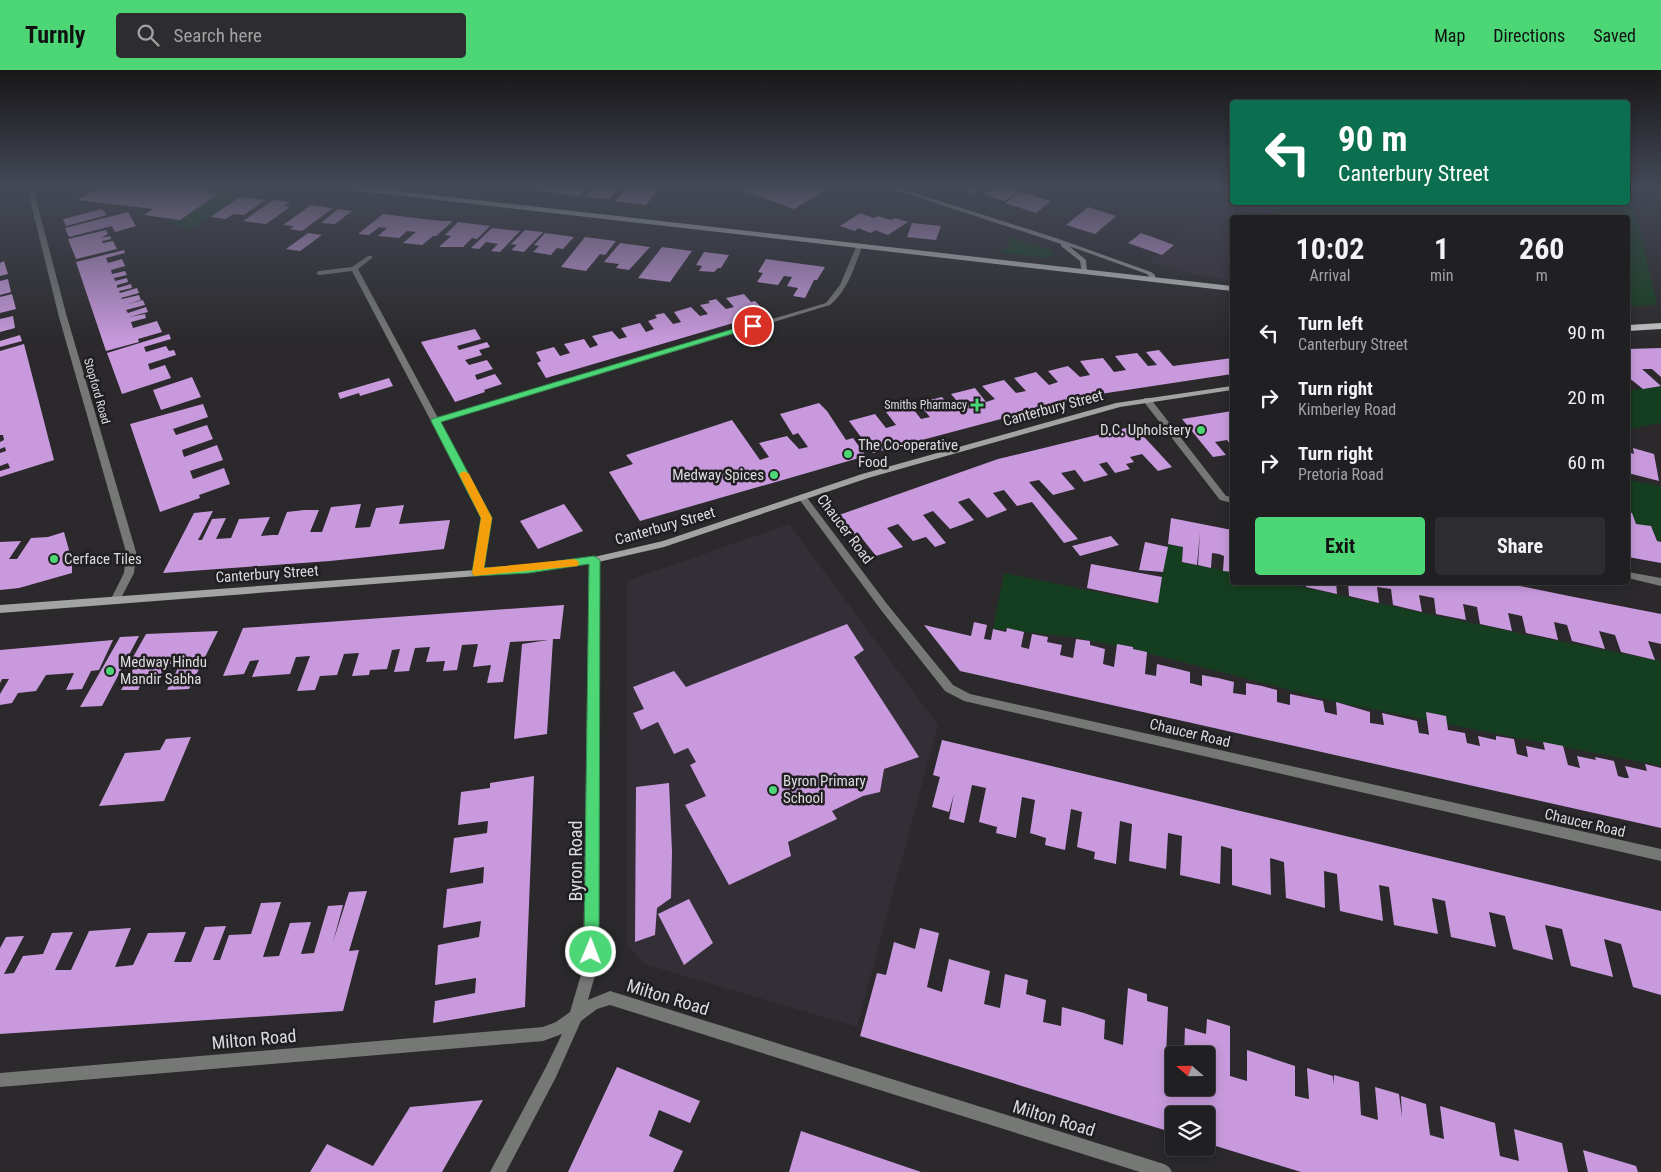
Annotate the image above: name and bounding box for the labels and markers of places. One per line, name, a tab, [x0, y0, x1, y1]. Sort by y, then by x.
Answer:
pin	[732, 305, 774, 347]
place label: Smiths Pharmacy	[884, 398, 967, 412]
marker: Smiths Pharmacy	[971, 399, 983, 411]
place label: D.C. Upholstery	[1100, 421, 1191, 439]
marker: D.C. Upholstery	[1195, 424, 1207, 436]
place label: The Co-operative Food	[858, 436, 958, 471]
marker: The Co-operative Food	[842, 448, 854, 460]
place label: Medway Spices	[672, 466, 764, 484]
marker: Medway Spices	[768, 469, 780, 481]
place label: Cerface Tiles	[64, 550, 142, 568]
marker: Cerface Tiles	[48, 553, 60, 565]
place label: Medway Hindu Mandir Sabha	[120, 653, 207, 688]
marker: Medway Hindu Mandir Sabha	[104, 665, 116, 677]
place label: Byron Primary School	[783, 772, 866, 807]
marker: Byron Primary School	[767, 784, 779, 796]

